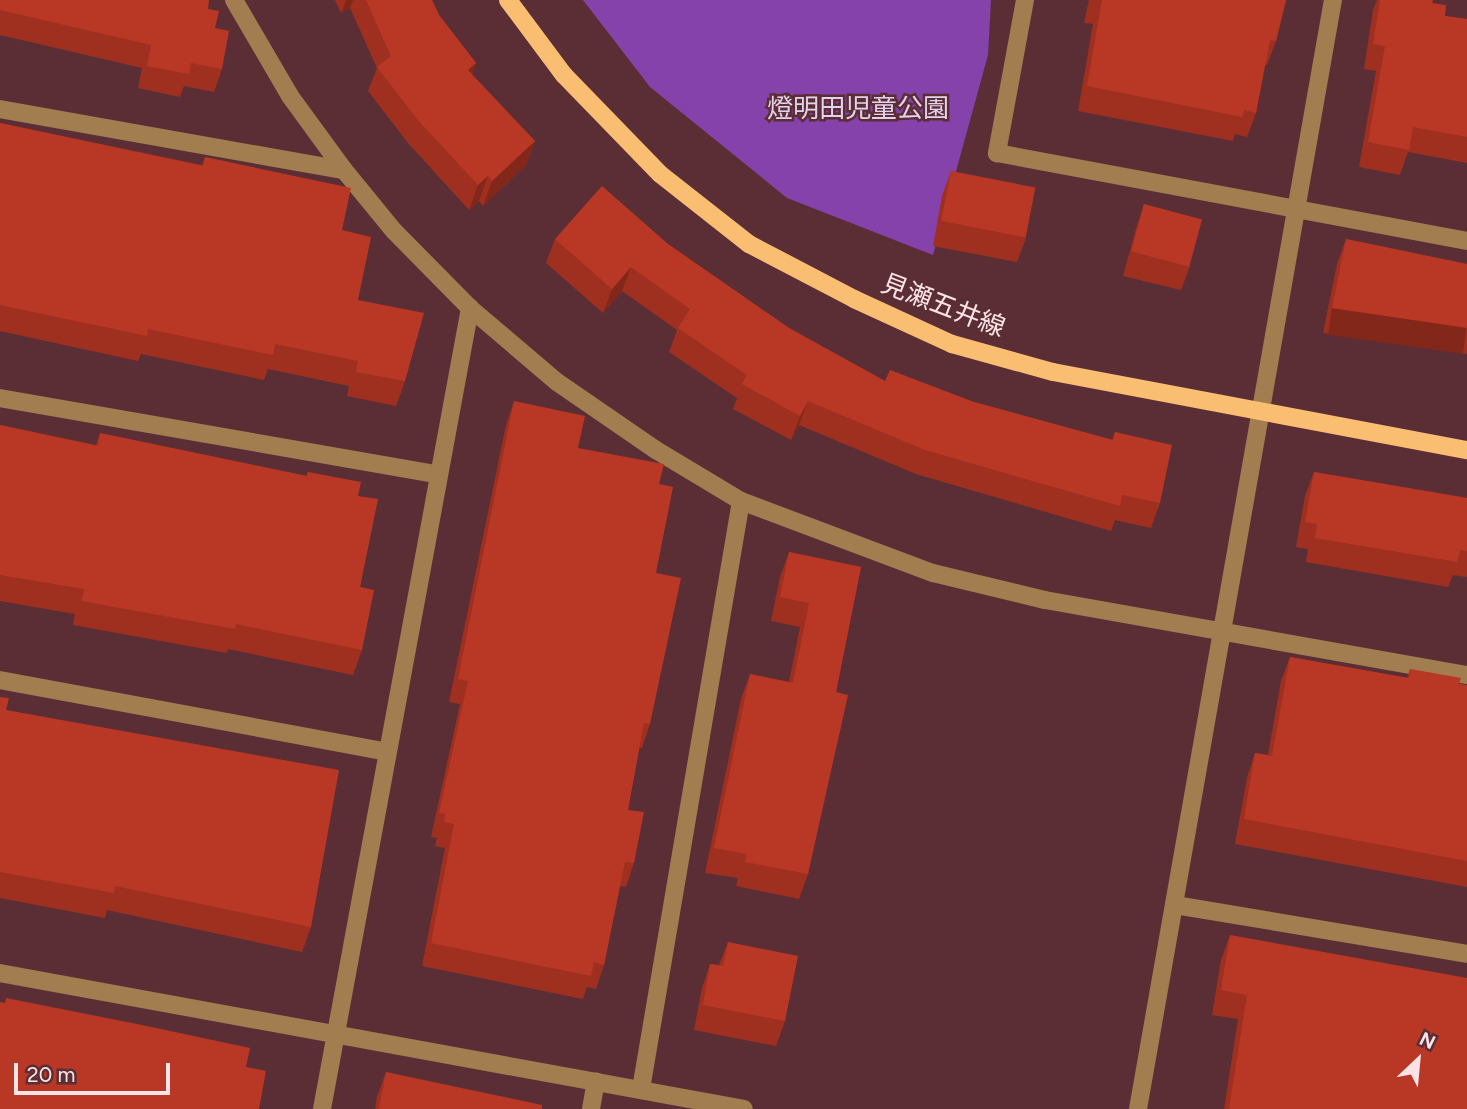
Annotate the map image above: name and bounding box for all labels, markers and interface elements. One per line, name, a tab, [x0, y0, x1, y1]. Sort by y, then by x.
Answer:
park label: 燈明田児童公園	[767, 93, 949, 125]
street label: 見瀬五井線	[877, 268, 1009, 344]
north arrow	[1383, 1025, 1453, 1095]
text: N	[1416, 1027, 1439, 1054]
scale bar	[18, 1050, 173, 1094]
text: 20 m	[27, 1062, 75, 1087]

